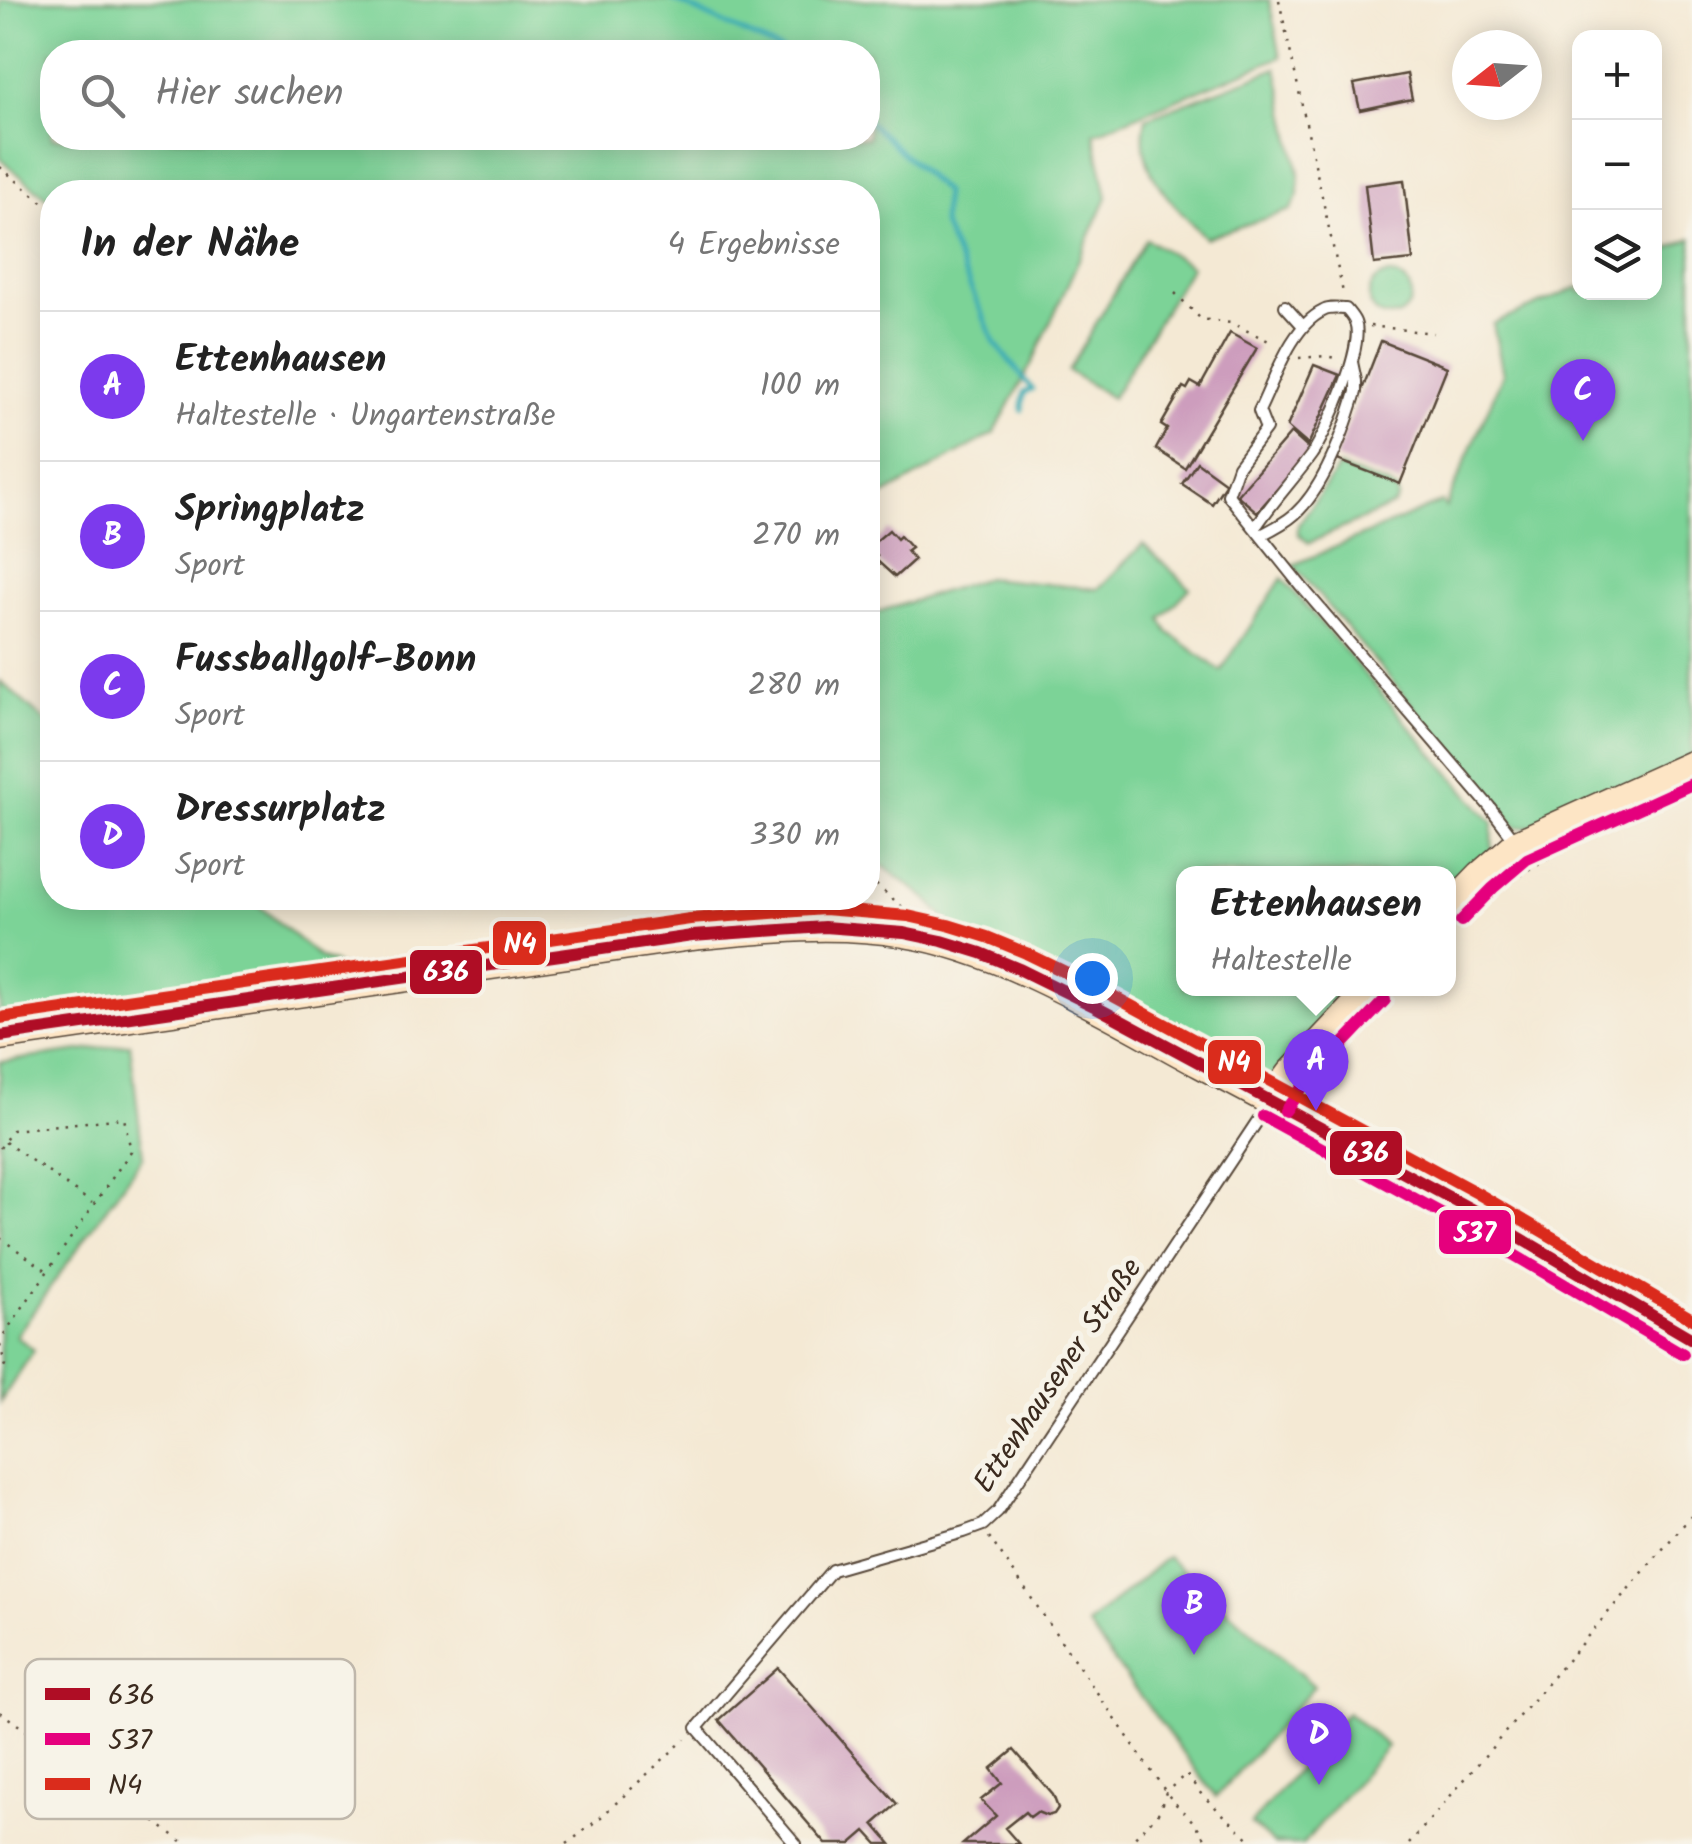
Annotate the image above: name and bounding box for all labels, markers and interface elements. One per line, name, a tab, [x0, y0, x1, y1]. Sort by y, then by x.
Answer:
north arrow	[1452, 30, 1542, 120]
map controls	[1572, 30, 1662, 300]
button: +	[1572, 30, 1662, 120]
search box	[40, 40, 880, 150]
text: Hier suchen	[155, 65, 344, 125]
icon: search	[75, 68, 130, 123]
button: −	[1572, 120, 1662, 210]
button: layers	[1572, 210, 1662, 300]
text: In der Nähe	[80, 212, 299, 279]
text: 4 Ergebnisse	[667, 220, 840, 271]
text: Ettenhausen	[175, 331, 386, 391]
pin: C	[1550, 358, 1616, 441]
text: A	[102, 361, 123, 412]
text: 100 m	[760, 361, 840, 412]
text: Haltestelle · Ungartenstraße	[175, 391, 555, 442]
text: Springplatz	[175, 481, 365, 541]
text: B	[103, 511, 122, 562]
text: 270 m	[752, 511, 840, 562]
text: Sport	[175, 541, 245, 592]
text: Fussballgolf-Bonn	[175, 631, 476, 691]
text: C	[103, 661, 122, 712]
text: 280 m	[748, 661, 840, 712]
text: Sport	[175, 691, 245, 742]
text: Dressurplatz	[175, 781, 386, 841]
text: D	[102, 811, 123, 862]
text: 330 m	[749, 811, 840, 862]
text: Sport	[175, 841, 245, 892]
popup	[1176, 866, 1456, 996]
text: Ettenhausen	[1210, 876, 1422, 936]
line badge: N4	[491, 919, 548, 967]
text: N4	[504, 923, 536, 968]
text: Haltestelle	[1210, 936, 1352, 987]
line badge: 636	[408, 948, 484, 996]
text: 636	[423, 951, 469, 996]
your location	[1067, 953, 1118, 1004]
pin: A	[1284, 1028, 1348, 1111]
line badge: N4	[1206, 1038, 1263, 1086]
text: N4	[1218, 1041, 1250, 1086]
line badge: 636	[1328, 1129, 1404, 1177]
text: 636	[1343, 1132, 1389, 1177]
line badge: 537	[1437, 1208, 1513, 1256]
text: 537	[1453, 1212, 1497, 1257]
street label: Ettenhausener Straße	[962, 1249, 1155, 1504]
pin: B	[1162, 1572, 1226, 1655]
legend	[25, 1659, 355, 1819]
text: 636	[108, 1674, 155, 1719]
pin: D	[1286, 1702, 1352, 1785]
text: 537	[108, 1719, 153, 1764]
text: N4	[108, 1764, 142, 1809]

